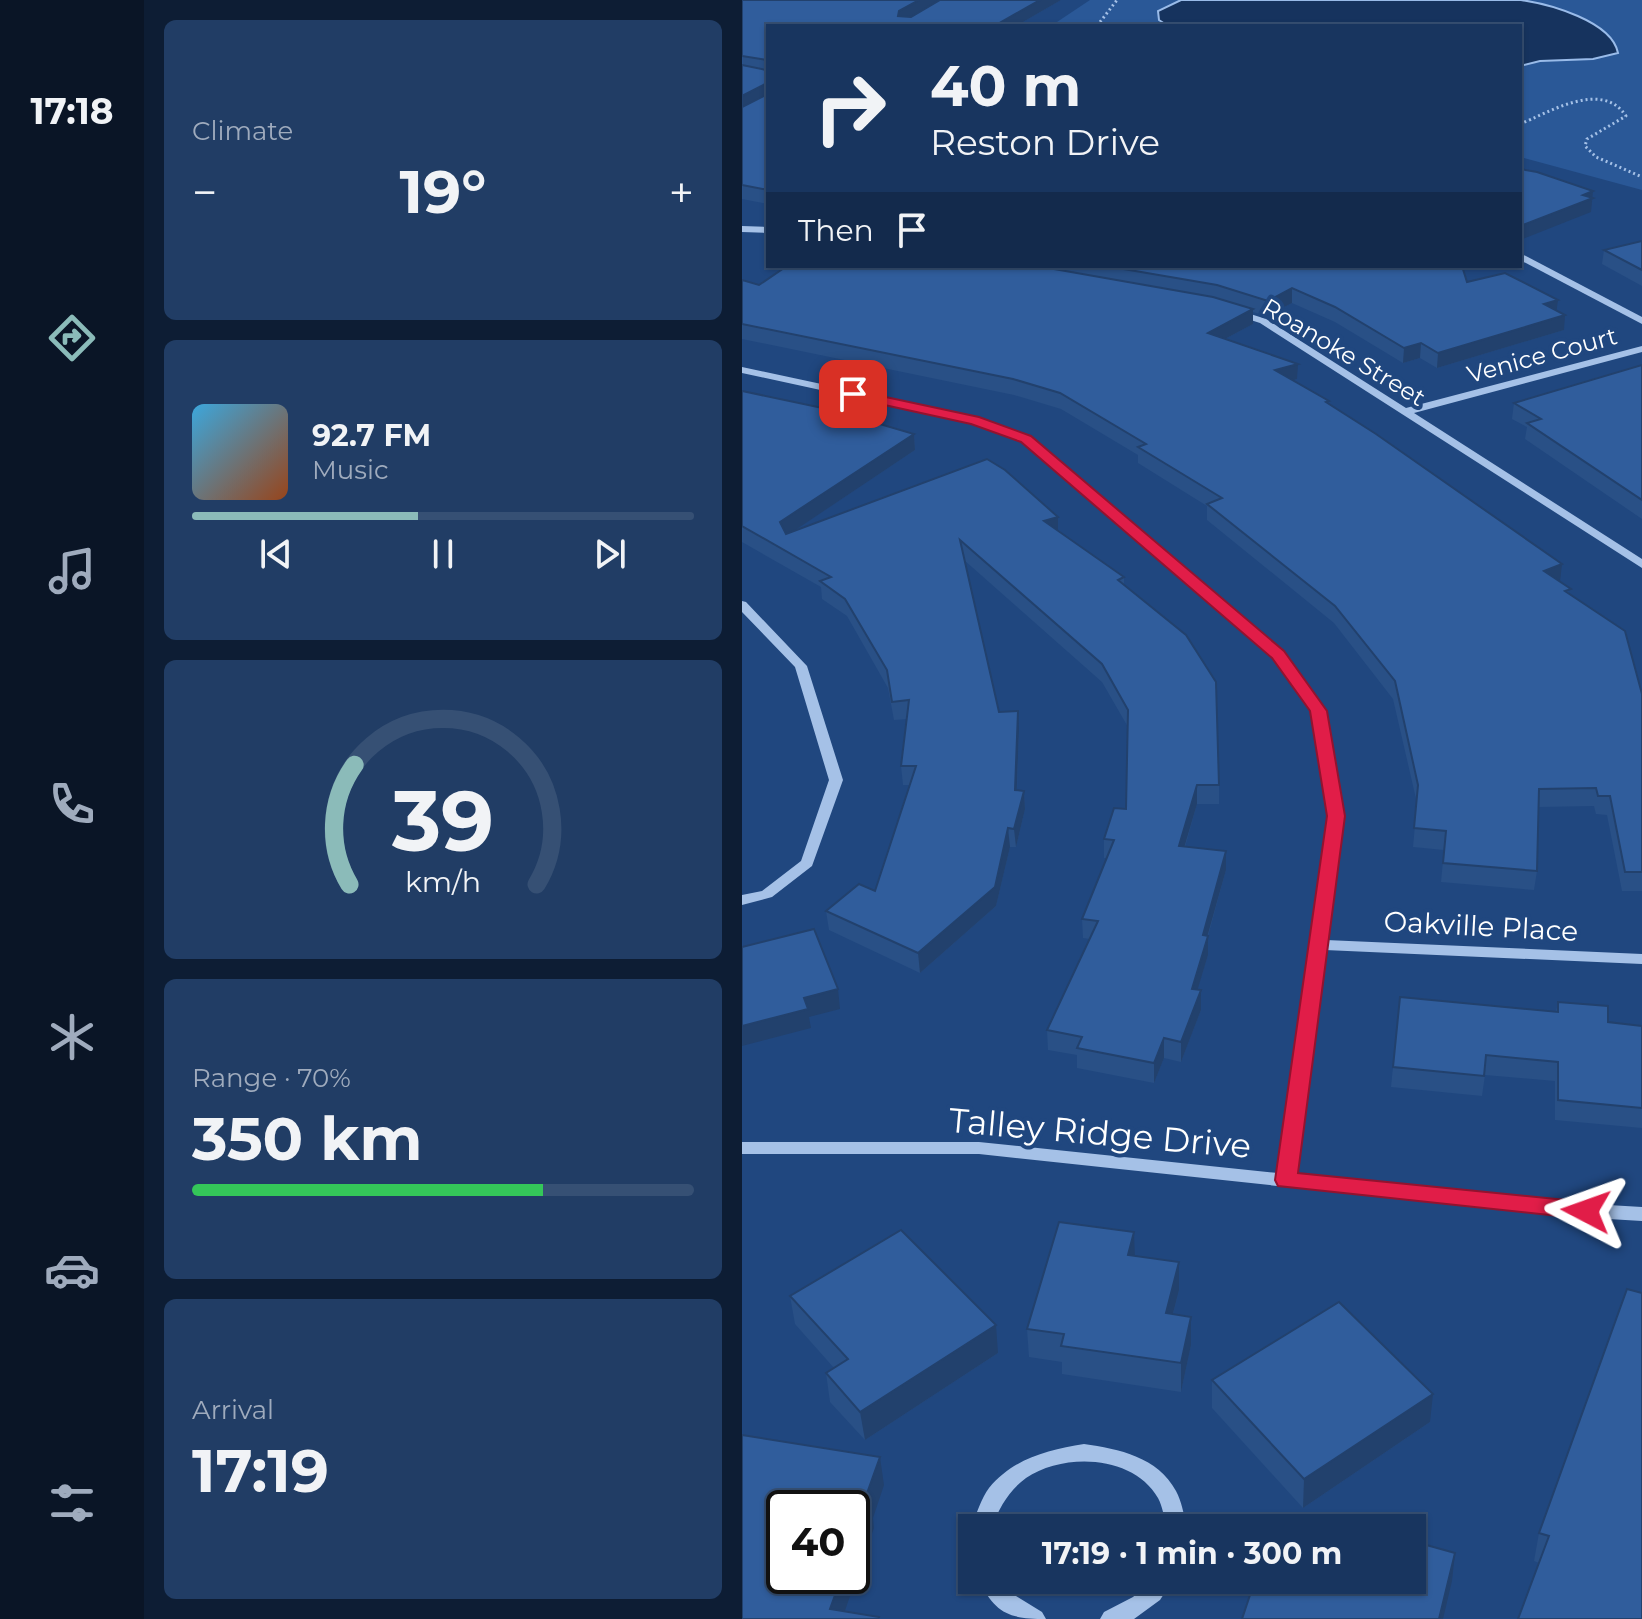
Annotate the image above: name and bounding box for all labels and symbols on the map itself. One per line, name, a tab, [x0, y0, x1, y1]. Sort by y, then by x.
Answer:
street label: Roanoke Street	[1257, 292, 1431, 412]
street label: Venice Court	[1464, 321, 1620, 389]
pin	[819, 360, 887, 428]
street label: Oakville Place	[1383, 904, 1579, 948]
street label: Talley Ridge Drive	[947, 1099, 1253, 1167]
position arrow	[1544, 1169, 1628, 1253]
speed limit sign: 40	[766, 1490, 870, 1594]

